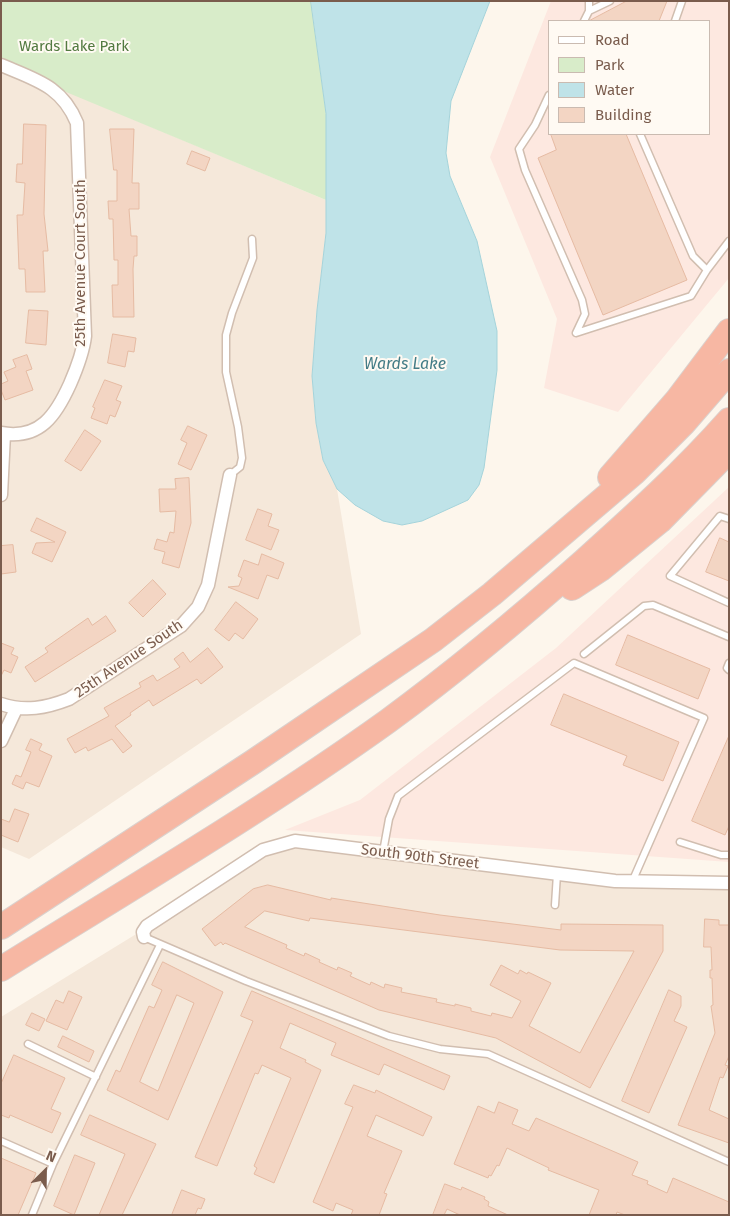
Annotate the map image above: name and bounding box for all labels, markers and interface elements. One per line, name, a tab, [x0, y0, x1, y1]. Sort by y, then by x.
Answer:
legend	[548, 20, 710, 135]
text: Road	[595, 31, 630, 49]
park label: Wards Lake Park	[19, 38, 129, 56]
text: Park	[595, 56, 625, 74]
text: Water	[595, 81, 634, 99]
text: Building	[595, 106, 651, 124]
street label: 25th Avenue Court South	[72, 179, 90, 347]
water label: Wards Lake	[364, 355, 446, 375]
street label: 25th Avenue South	[71, 616, 187, 702]
street label: South 90th Street	[360, 841, 480, 873]
north arrow	[20, 1146, 70, 1196]
text: N	[43, 1147, 59, 1166]

